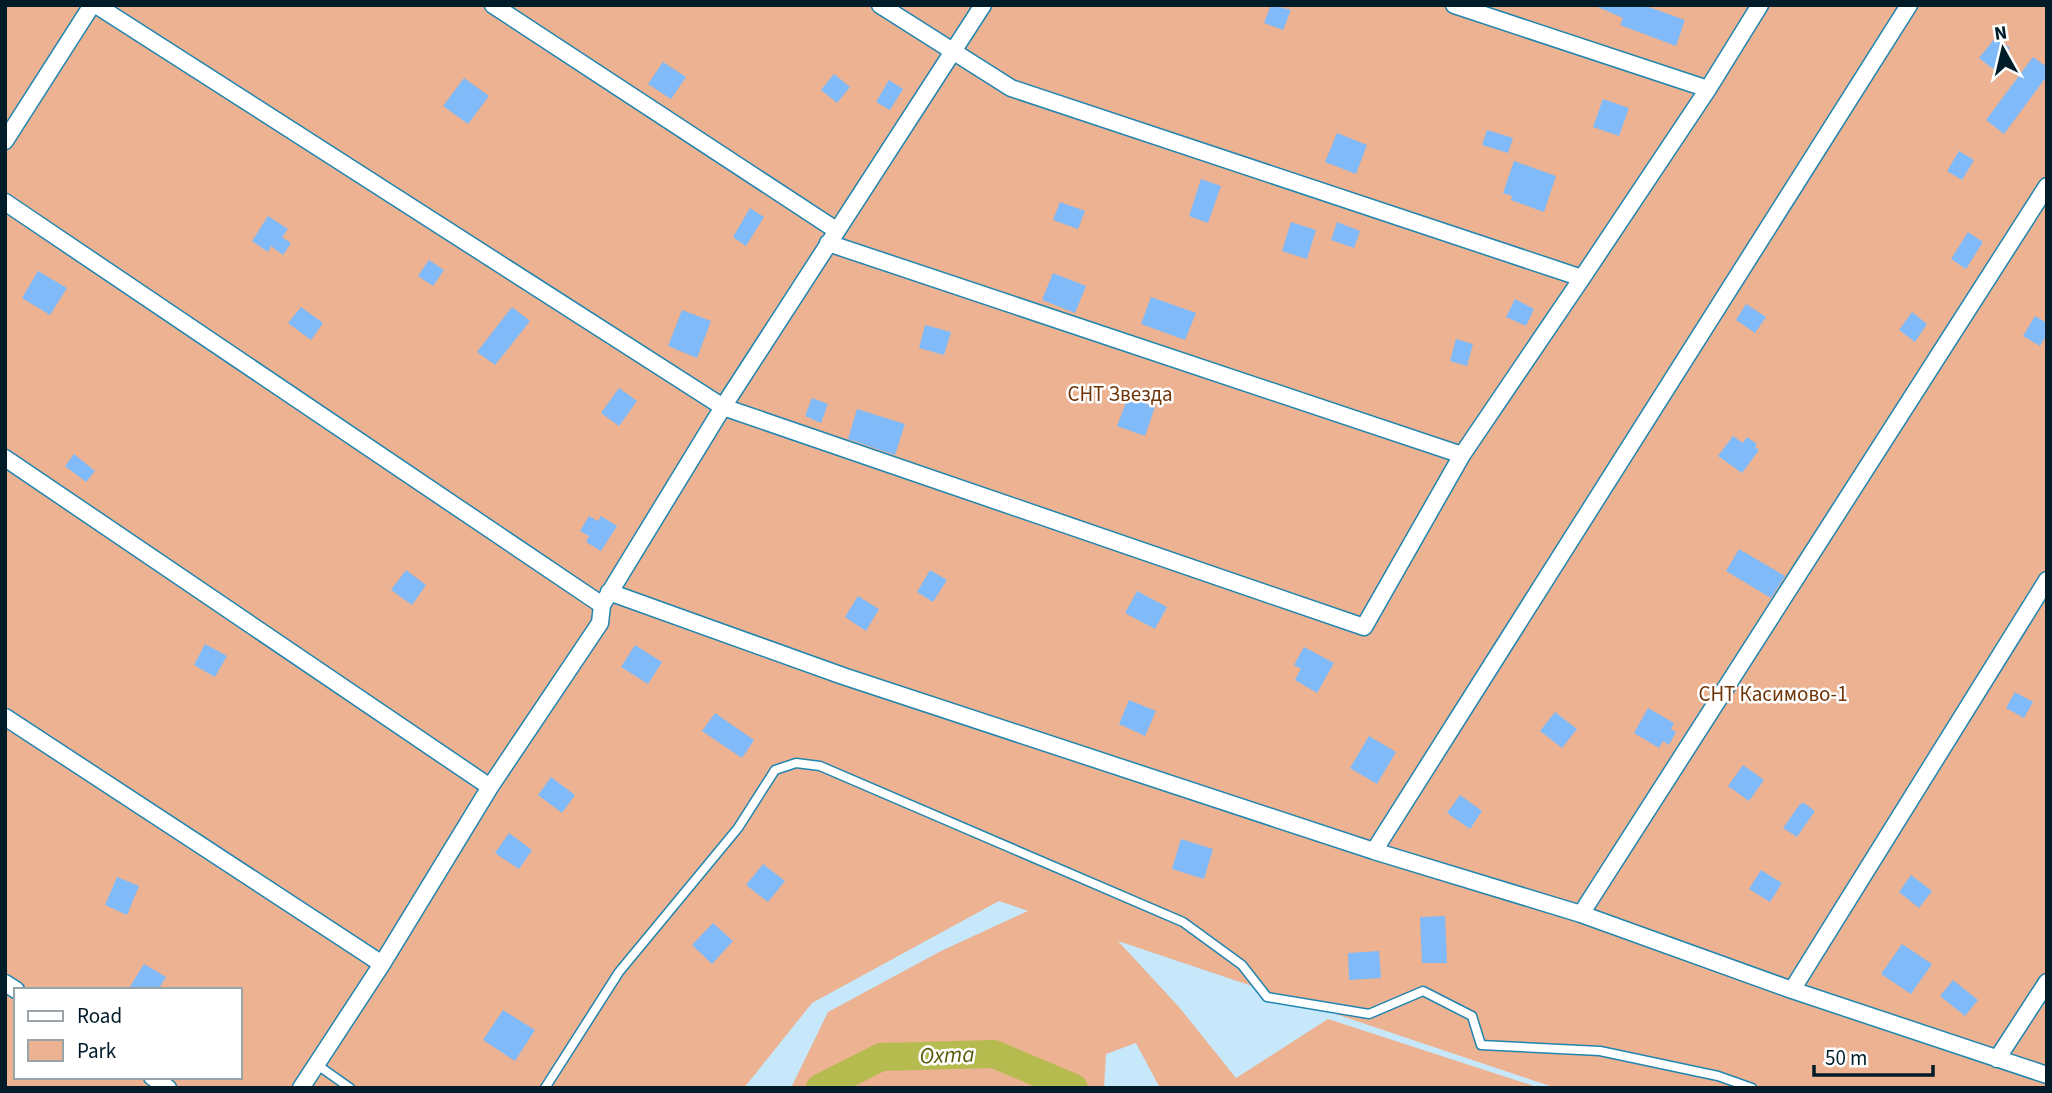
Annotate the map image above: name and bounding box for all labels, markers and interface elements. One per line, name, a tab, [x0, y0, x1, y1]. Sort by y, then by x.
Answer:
north arrow	[1968, 14, 2038, 84]
text: N	[1993, 19, 2009, 48]
park label: СНТ Звезда	[1067, 379, 1173, 409]
park label: СНТ Касимово-1	[1698, 679, 1848, 709]
legend	[14, 988, 242, 1079]
text: Road	[77, 1001, 122, 1031]
scale bar	[1814, 1034, 1933, 1078]
text: Park	[77, 1036, 117, 1066]
water label: Охта	[919, 1038, 975, 1072]
text: 50 m	[1825, 1043, 1867, 1073]

